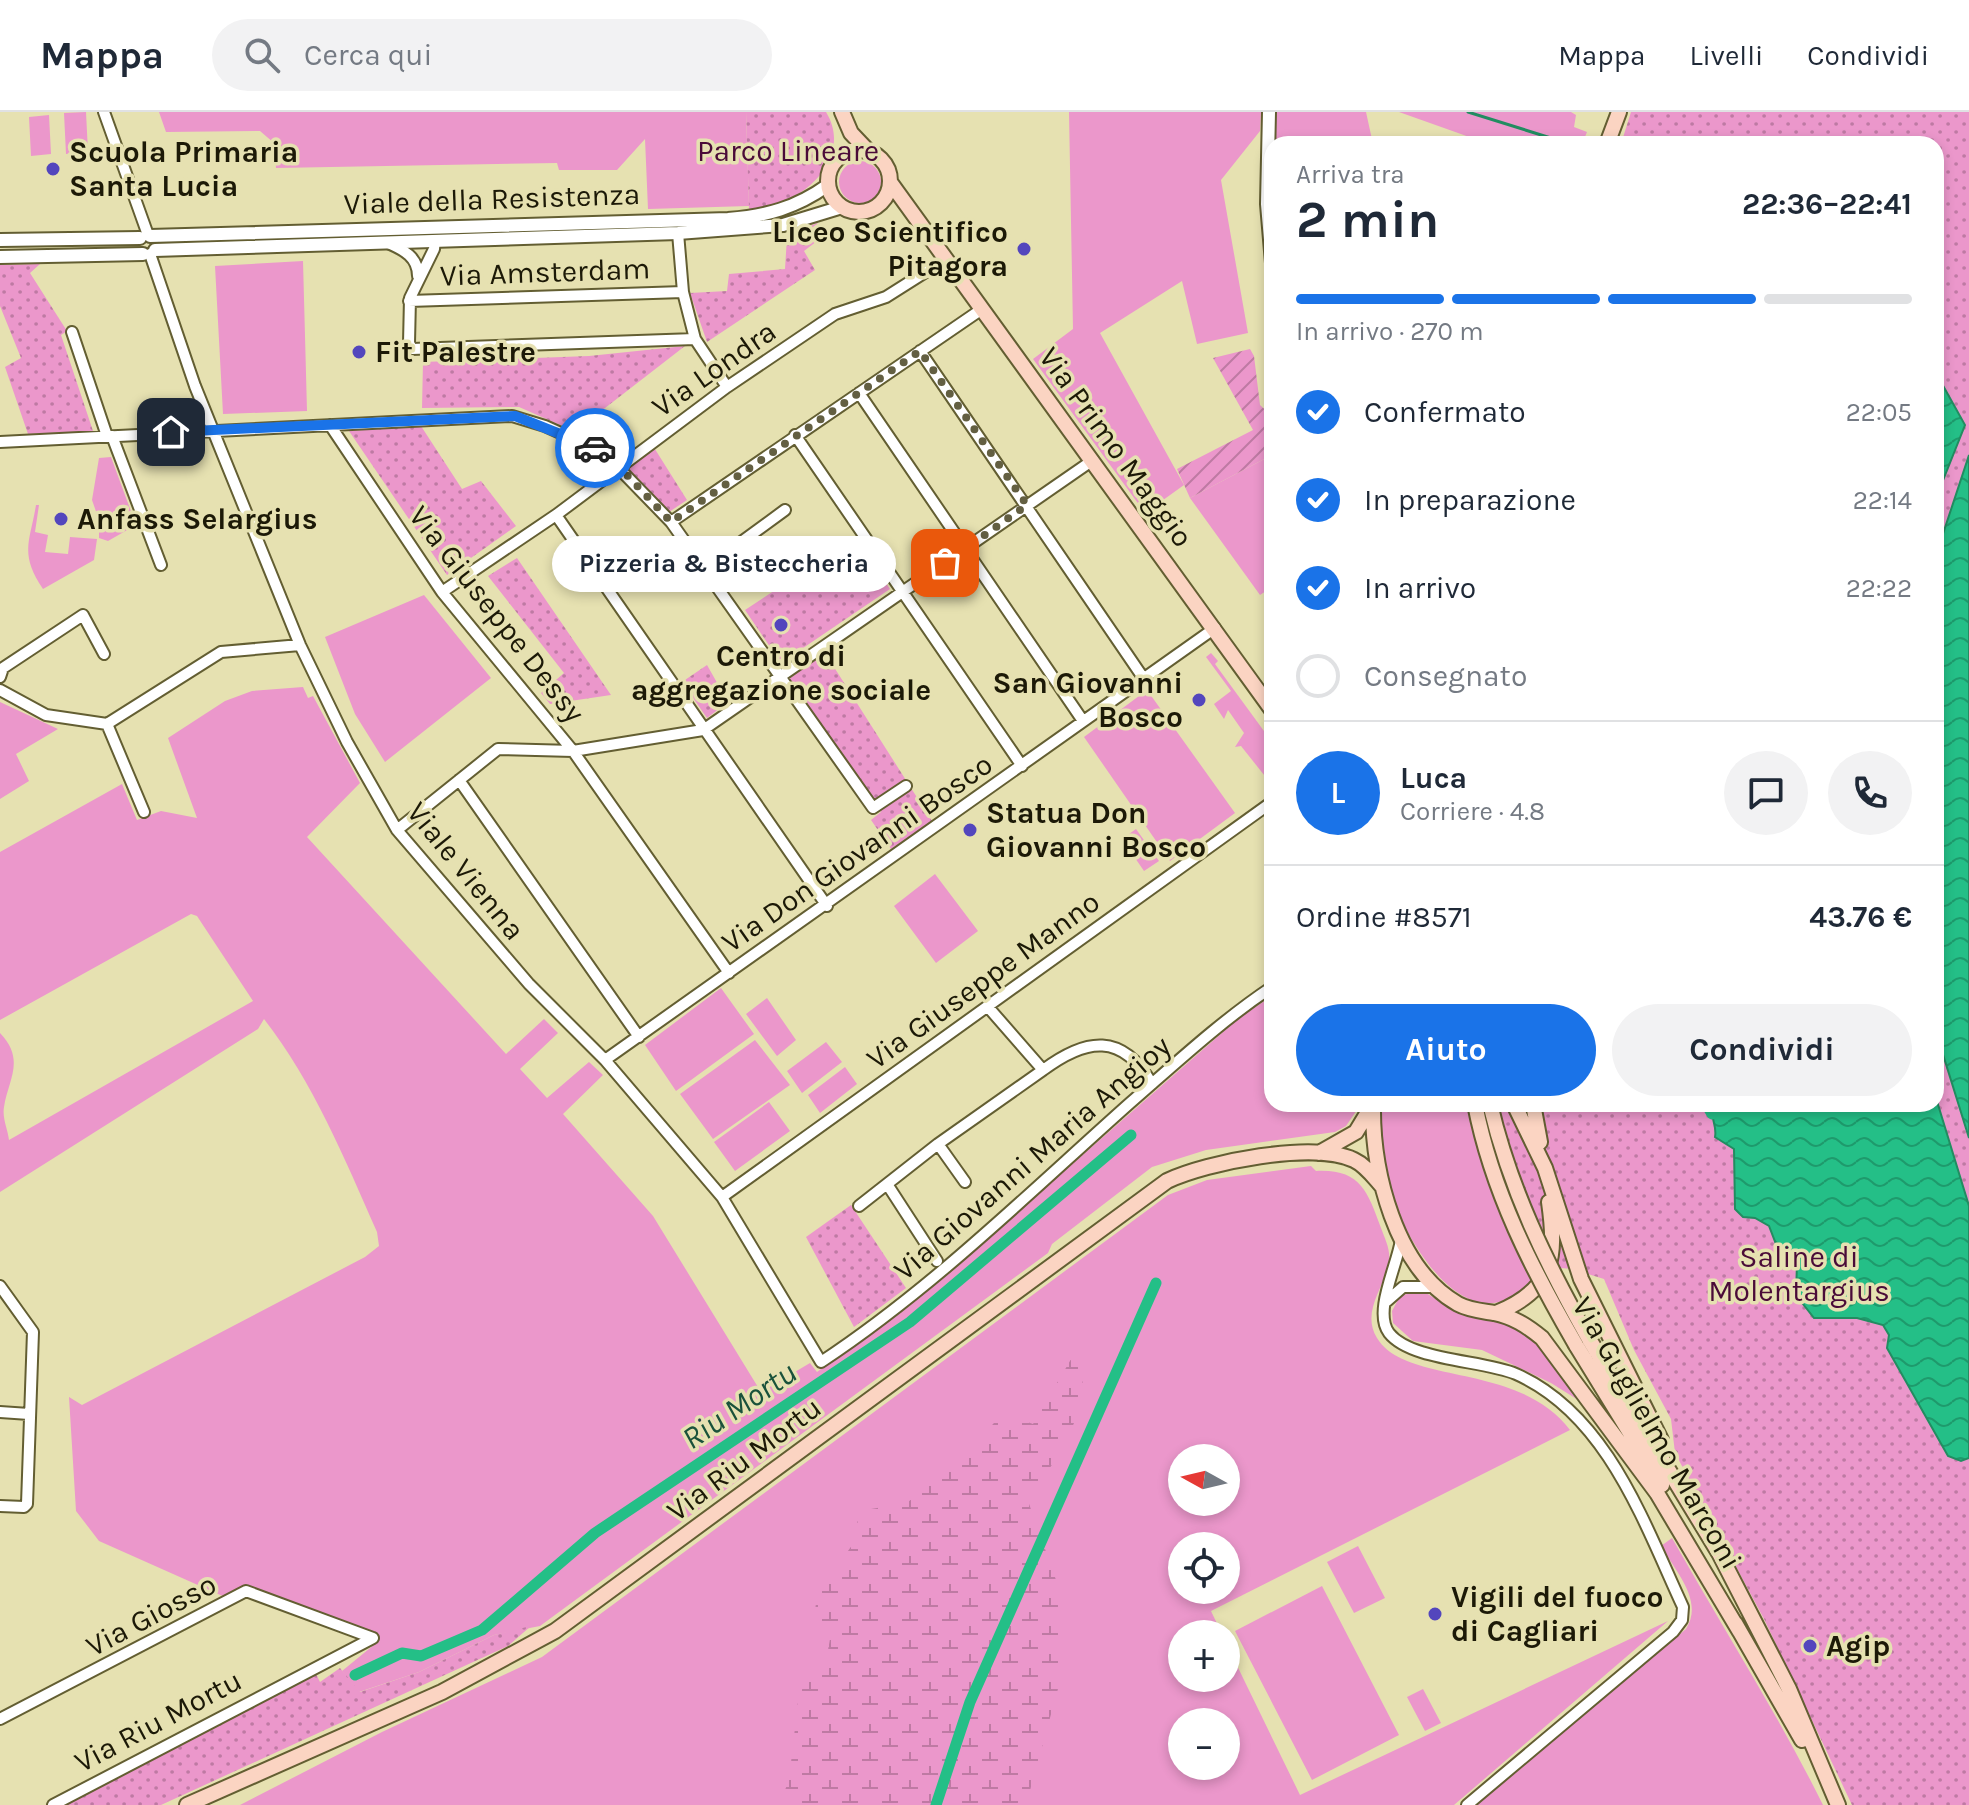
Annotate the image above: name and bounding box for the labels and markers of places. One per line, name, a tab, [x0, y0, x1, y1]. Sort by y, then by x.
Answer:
place label: Scuola Primaria Santa Lucia	[69, 134, 298, 204]
marker: Scuola Primaria Santa Lucia	[44, 160, 62, 178]
place label: Liceo Scientifico Pitagora	[772, 214, 1008, 284]
marker: Liceo Scientifico Pitagora	[1015, 240, 1033, 258]
place label: Fit Palestre	[375, 334, 536, 370]
marker: Fit Palestre	[350, 343, 368, 361]
pin	[137, 398, 205, 466]
place label: Anfass Selargius	[77, 501, 317, 537]
marker: Anfass Selargius	[52, 510, 70, 528]
pin	[911, 529, 979, 597]
callout: Pizzeria & Bisteccheria	[553, 535, 897, 591]
marker: Centro di aggregazione sociale	[772, 616, 790, 634]
place label: Centro di aggregazione sociale	[631, 638, 931, 708]
place label: San Giovanni Bosco	[993, 665, 1183, 735]
marker: San Giovanni Bosco	[1190, 691, 1208, 709]
place label: Statua Don Giovanni Bosco	[986, 795, 1206, 865]
marker: Statua Don Giovanni Bosco	[961, 821, 979, 839]
place label: Vigili del fuoco di Cagliari	[1451, 1579, 1664, 1649]
marker: Vigili del fuoco di Cagliari	[1426, 1605, 1444, 1623]
place label: Agip	[1826, 1628, 1890, 1664]
marker: Agip	[1801, 1637, 1819, 1655]

